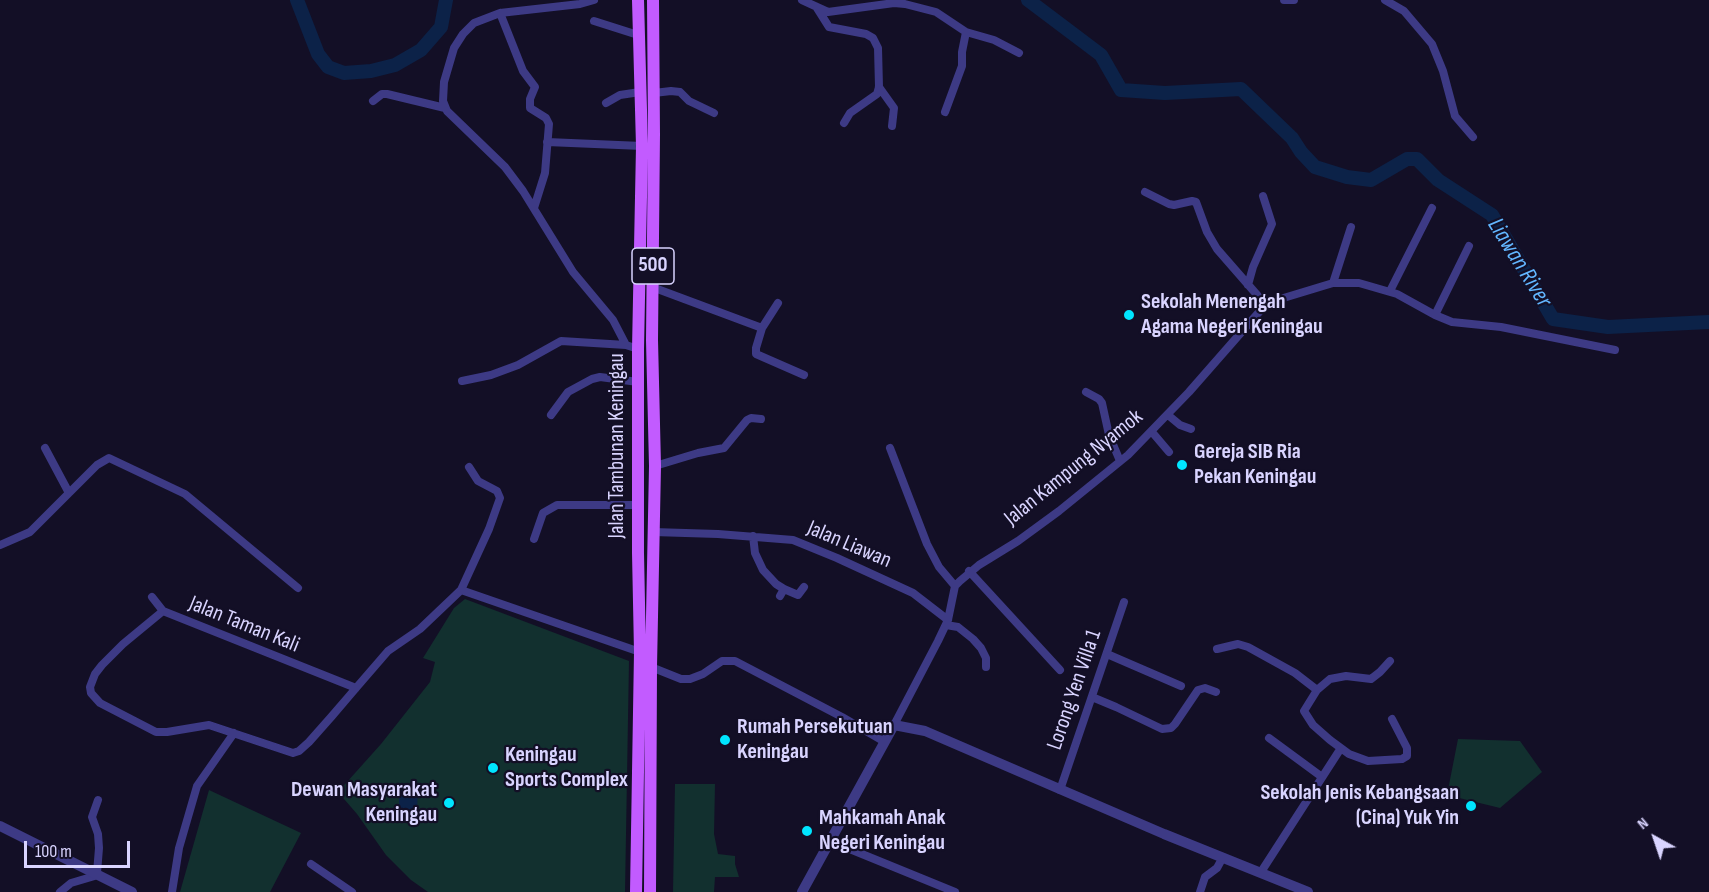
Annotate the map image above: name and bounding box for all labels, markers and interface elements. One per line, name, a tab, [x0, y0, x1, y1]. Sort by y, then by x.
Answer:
water label: Liawan River	[1480, 213, 1558, 313]
road number: 500	[632, 248, 674, 284]
place label: Sekolah Menengah Agama Negeri Keningau	[1141, 289, 1323, 340]
marker: Sekolah Menengah Agama Negeri Keningau	[1122, 308, 1136, 322]
street label: Jalan Tambunan Keningau	[604, 353, 630, 539]
street label: Jalan Kampung Nyamok	[999, 404, 1149, 532]
place label: Gereja SIB Ria Pekan Keningau	[1194, 439, 1316, 490]
marker: Gereja SIB Ria Pekan Keningau	[1175, 458, 1189, 472]
street label: Jalan Liawan	[803, 515, 895, 575]
street label: Jalan Taman Kali	[185, 591, 303, 659]
street label: Lorong Yen Villa 1	[1042, 626, 1108, 754]
place label: Rumah Persekutuan Keningau	[737, 714, 892, 766]
marker: Rumah Persekutuan Keningau	[718, 733, 732, 747]
place label: Keningau Sports Complex	[505, 742, 628, 794]
marker: Keningau Sports Complex	[486, 761, 500, 775]
place label: Dewan Masyarakat Keningau	[291, 777, 437, 828]
place label: Sekolah Jenis Kebangsaan (Cina) Yuk Yin	[1260, 780, 1459, 831]
marker: Dewan Masyarakat Keningau	[442, 796, 456, 810]
marker: Sekolah Jenis Kebangsaan (Cina) Yuk Yin	[1464, 799, 1478, 813]
place label: Mahkamah Anak Negeri Keningau	[819, 805, 946, 856]
north arrow	[1625, 808, 1685, 868]
text: N	[1634, 814, 1652, 834]
marker: Mahkamah Anak Negeri Keningau	[800, 824, 814, 838]
scale bar	[27, 829, 134, 867]
text: 100 m	[35, 841, 72, 862]

